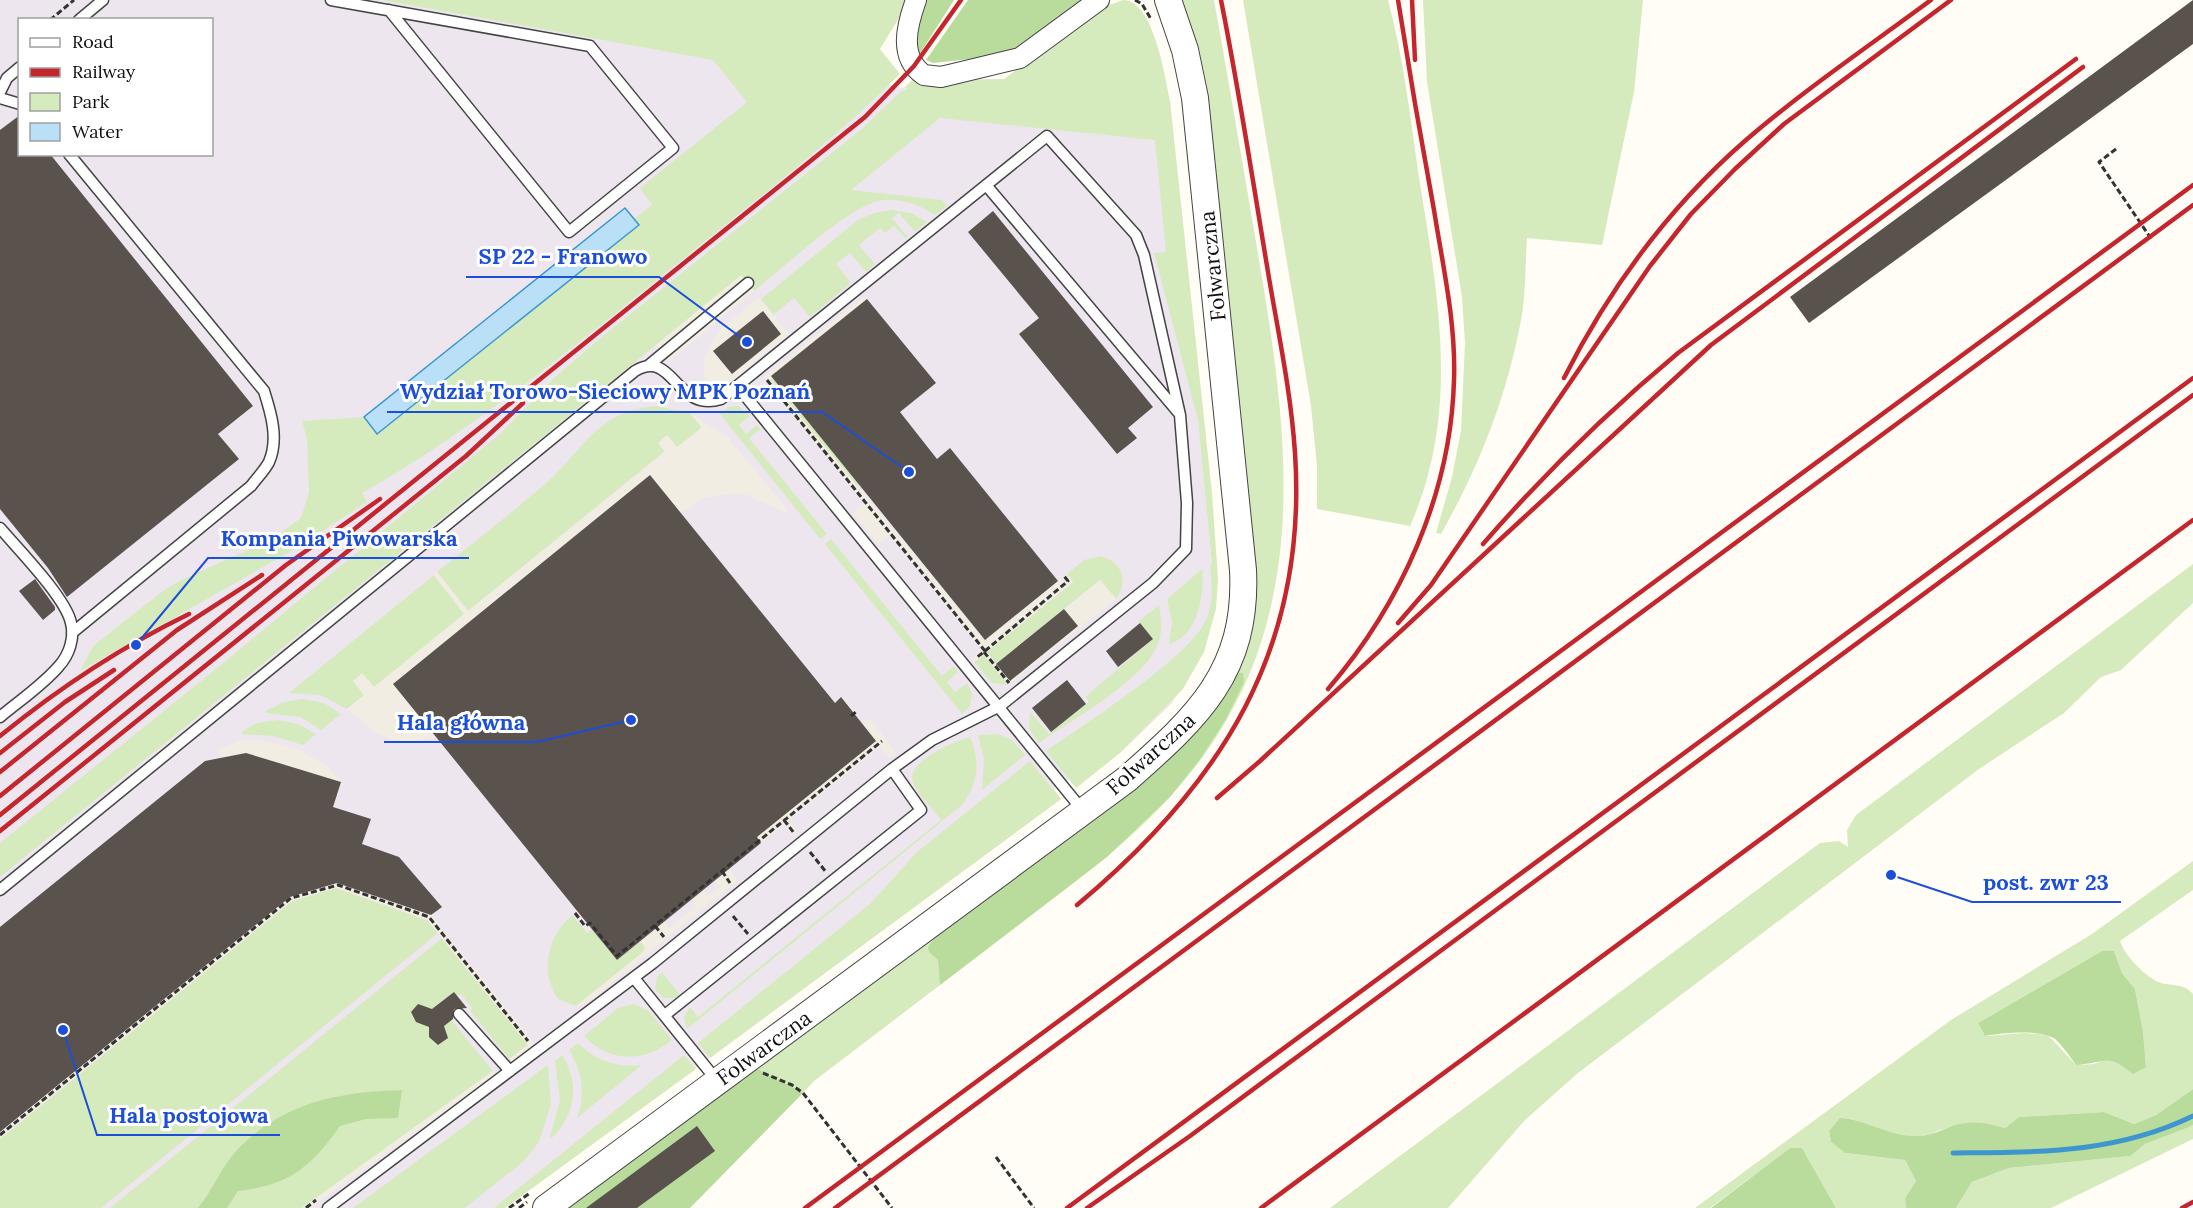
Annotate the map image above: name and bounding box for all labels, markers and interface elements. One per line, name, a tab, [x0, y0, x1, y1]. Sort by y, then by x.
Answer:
legend	[18, 18, 213, 156]
text: Road	[72, 30, 114, 53]
text: Railway	[72, 60, 136, 83]
text: Park	[72, 90, 110, 113]
text: Water	[72, 120, 123, 143]
street label: Folwarczna	[1193, 209, 1232, 323]
callout: SP 22 - Franowo	[466, 237, 659, 277]
text: SP 22 - Franowo	[478, 242, 648, 270]
callout: Wydział Torowo-Sieciowy MPK Poznań	[387, 372, 822, 412]
text: Wydział Torowo-Sieciowy MPK Poznań	[400, 377, 810, 405]
callout: Kompania Piwowarska	[208, 518, 469, 558]
text: Kompania Piwowarska	[221, 524, 458, 552]
callout: Hala główna	[384, 702, 537, 742]
street label: Folwarczna	[1100, 706, 1201, 801]
text: Hala główna	[397, 708, 526, 736]
callout: post. zwr 23	[1972, 862, 2121, 902]
text: post. zwr 23	[1983, 868, 2109, 896]
street label: Folwarczna	[711, 1004, 817, 1091]
callout: Hala postojowa	[97, 1095, 280, 1135]
text: Hala postojowa	[109, 1101, 269, 1129]

